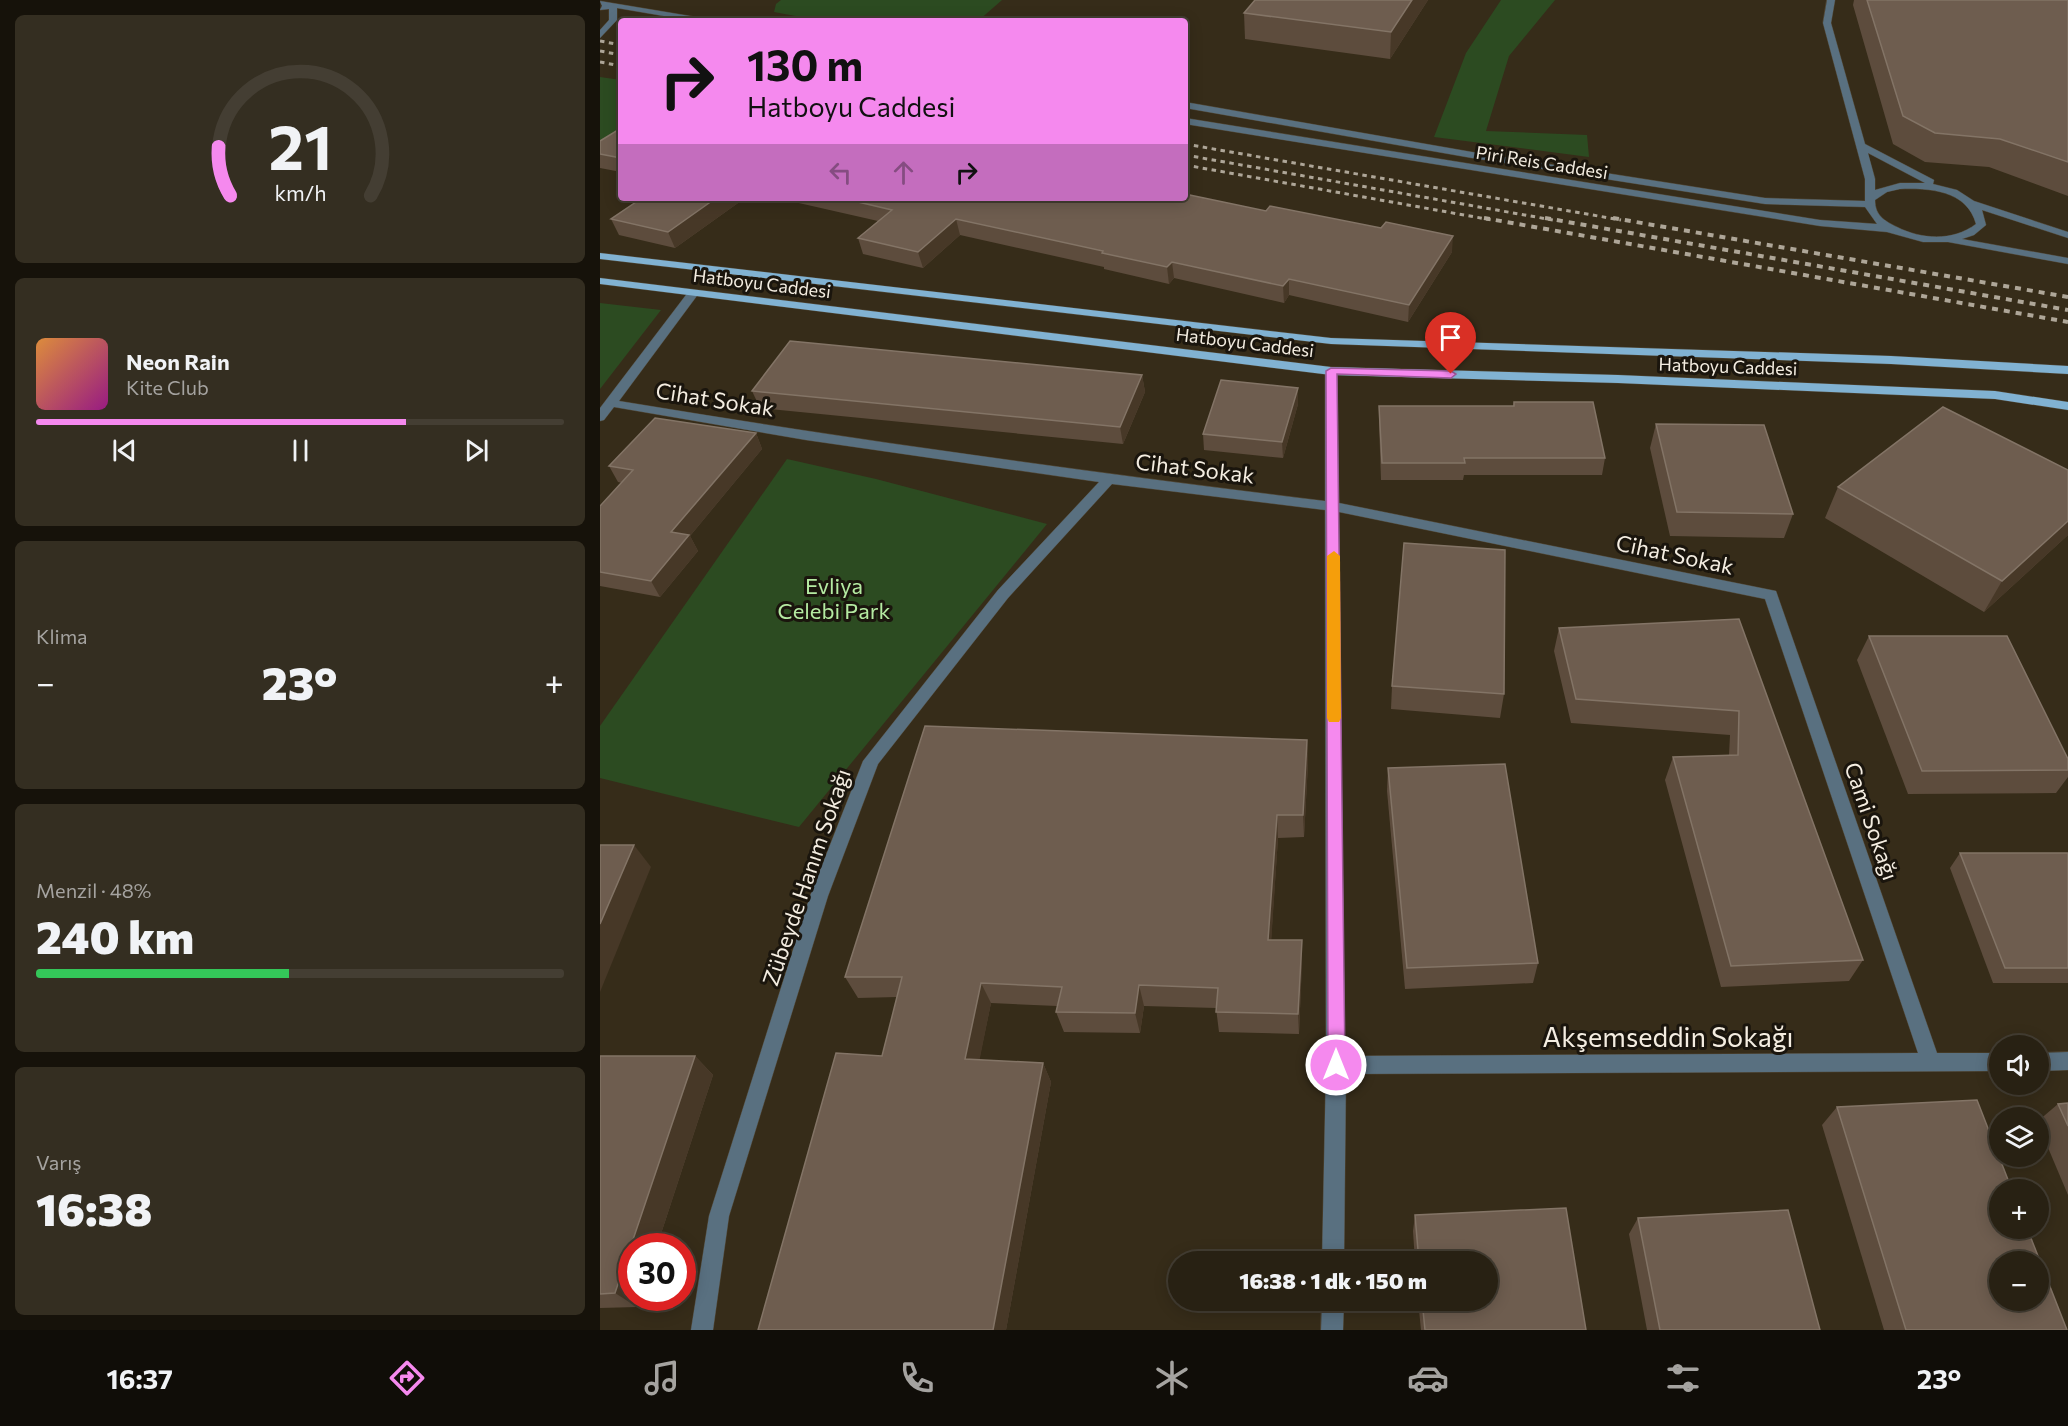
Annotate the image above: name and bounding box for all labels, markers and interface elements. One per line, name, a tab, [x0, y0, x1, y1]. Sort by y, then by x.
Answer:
text: 130 m	[747, 38, 863, 90]
icon: right	[648, 42, 726, 120]
text: Hatboyu Caddesi	[747, 90, 956, 123]
text: 21	[268, 107, 332, 183]
street label: Piri Reis Caddesi	[1474, 141, 1610, 183]
icon: left	[824, 156, 857, 189]
icon: ahead	[887, 156, 920, 189]
icon: right	[950, 156, 983, 189]
text: km/h	[274, 179, 326, 205]
street label: Hatboyu Caddesi	[692, 264, 832, 302]
pin	[1425, 312, 1476, 374]
icon: arrive	[1434, 321, 1467, 354]
street label: Hatboyu Caddesi	[1175, 323, 1315, 361]
text: Neon Rain	[126, 348, 230, 375]
street label: Hatboyu Caddesi	[1658, 353, 1798, 379]
text: Kite Club	[126, 375, 209, 399]
street label: Cihat Sokak	[654, 376, 776, 422]
icon: previous	[108, 434, 141, 467]
icon: pause	[284, 434, 317, 467]
icon: next	[460, 434, 493, 467]
street label: Cihat Sokak	[1134, 447, 1256, 489]
street label: Cihat Sokak	[1614, 528, 1736, 580]
park label: Evliya Celebi Park	[778, 572, 890, 624]
text: Klima	[36, 624, 88, 648]
text: 23°	[262, 654, 338, 709]
text: −	[36, 661, 55, 702]
text: +	[545, 661, 564, 702]
street label: Cami Sokağı	[1839, 759, 1905, 883]
street label: Zübeyde Hanım Sokağı	[756, 765, 856, 989]
text: Menzil · 48%	[36, 878, 151, 902]
text: 240 km	[36, 908, 194, 963]
street label: Akşemseddin Sokağı	[1543, 1020, 1793, 1053]
position arrow	[1304, 1033, 1368, 1097]
map controls	[1989, 1035, 2049, 1311]
button: sound	[1989, 1035, 2049, 1095]
button: layers	[1989, 1107, 2049, 1167]
text: Varış	[36, 1150, 81, 1174]
button: +	[1989, 1179, 2049, 1239]
text: 16:38	[36, 1180, 152, 1235]
speed limit sign: 30	[618, 1233, 696, 1311]
button: −	[1989, 1251, 2049, 1311]
text: 16:38 · 1 dk · 150 m	[1239, 1267, 1427, 1294]
icon: directions	[386, 1357, 428, 1399]
icon: music	[641, 1357, 683, 1399]
icon: phone	[896, 1357, 938, 1399]
icon: climate	[1151, 1357, 1193, 1399]
icon: car	[1407, 1357, 1449, 1399]
icon: filters	[1662, 1357, 1704, 1399]
text: 16:37	[107, 1362, 173, 1395]
text: 23°	[1917, 1362, 1961, 1395]

